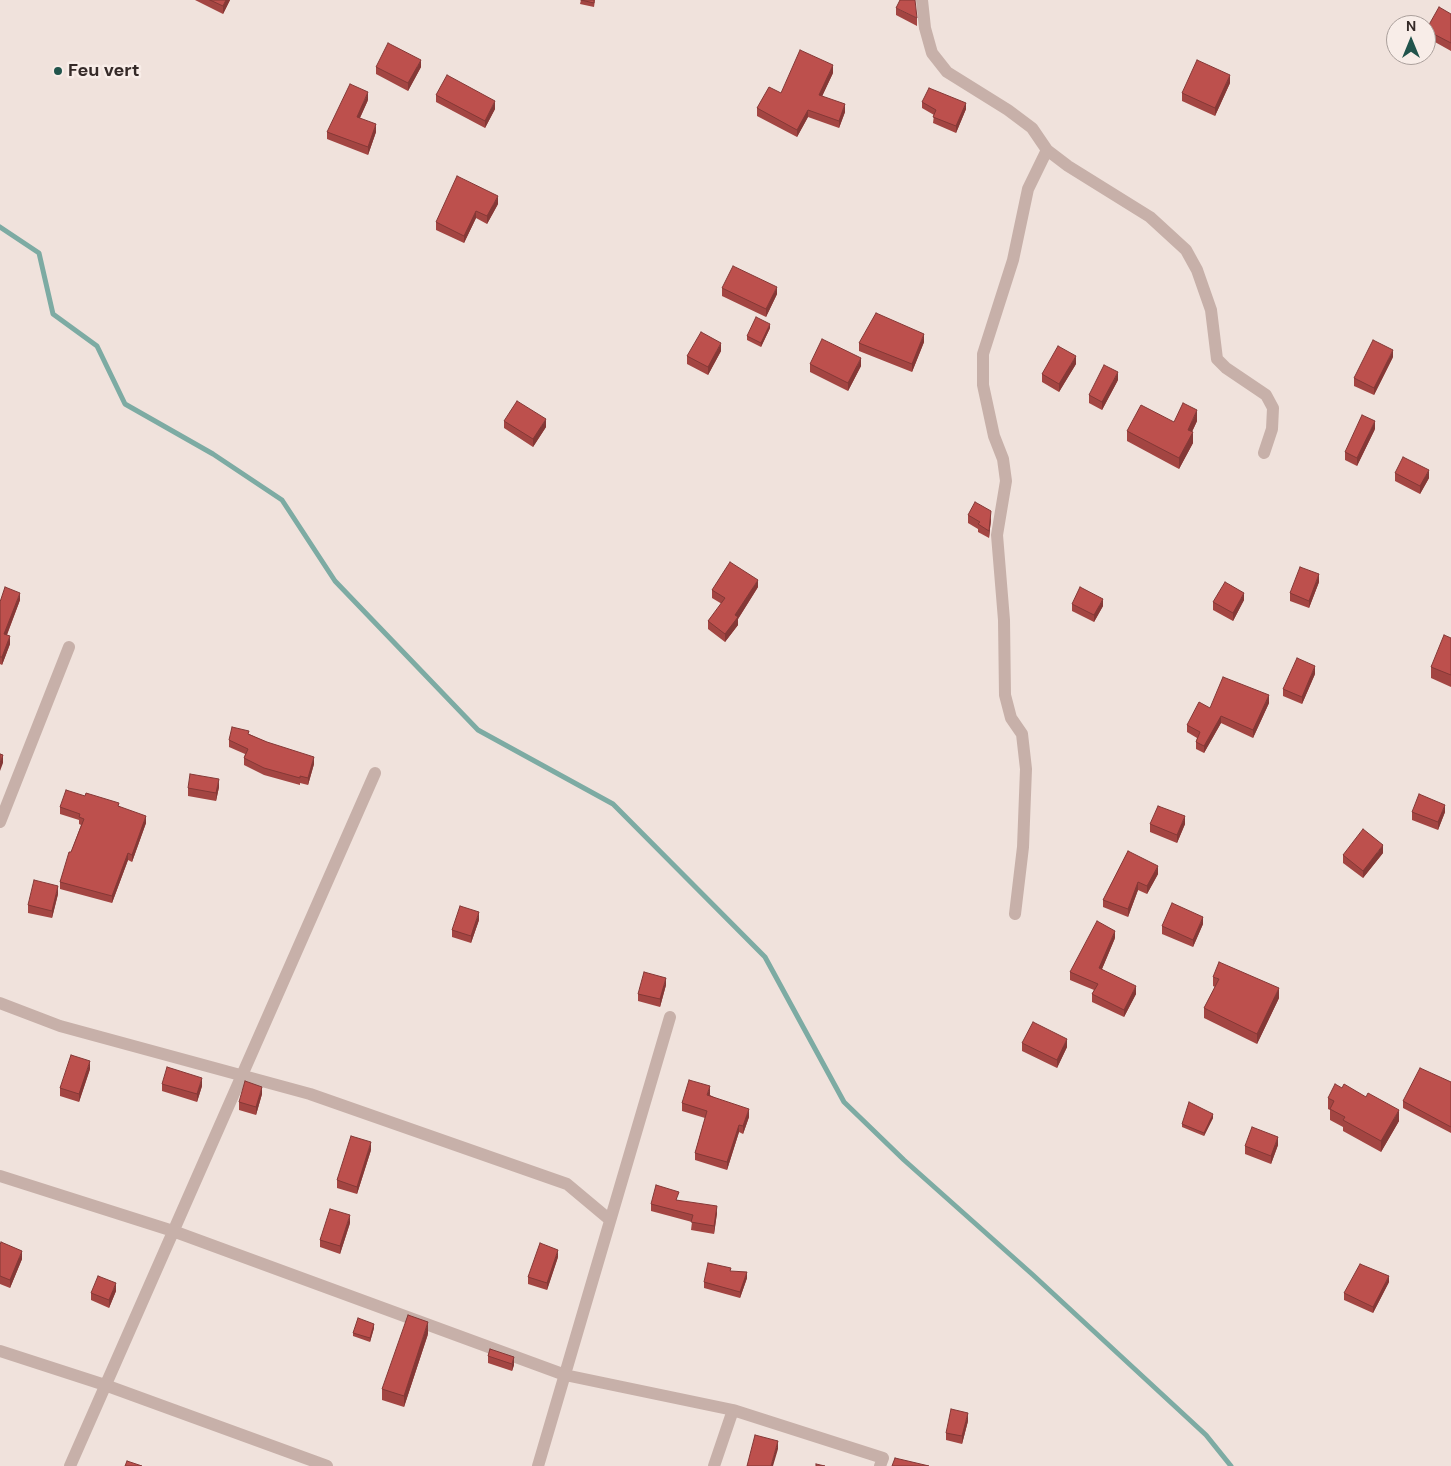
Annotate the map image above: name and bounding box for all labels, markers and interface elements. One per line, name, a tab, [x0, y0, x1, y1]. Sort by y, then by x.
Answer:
north arrow	[1386, 15, 1436, 65]
text: N	[1406, 17, 1416, 35]
place label: Feu vert	[68, 60, 139, 82]
marker: Feu vert	[52, 65, 64, 77]

